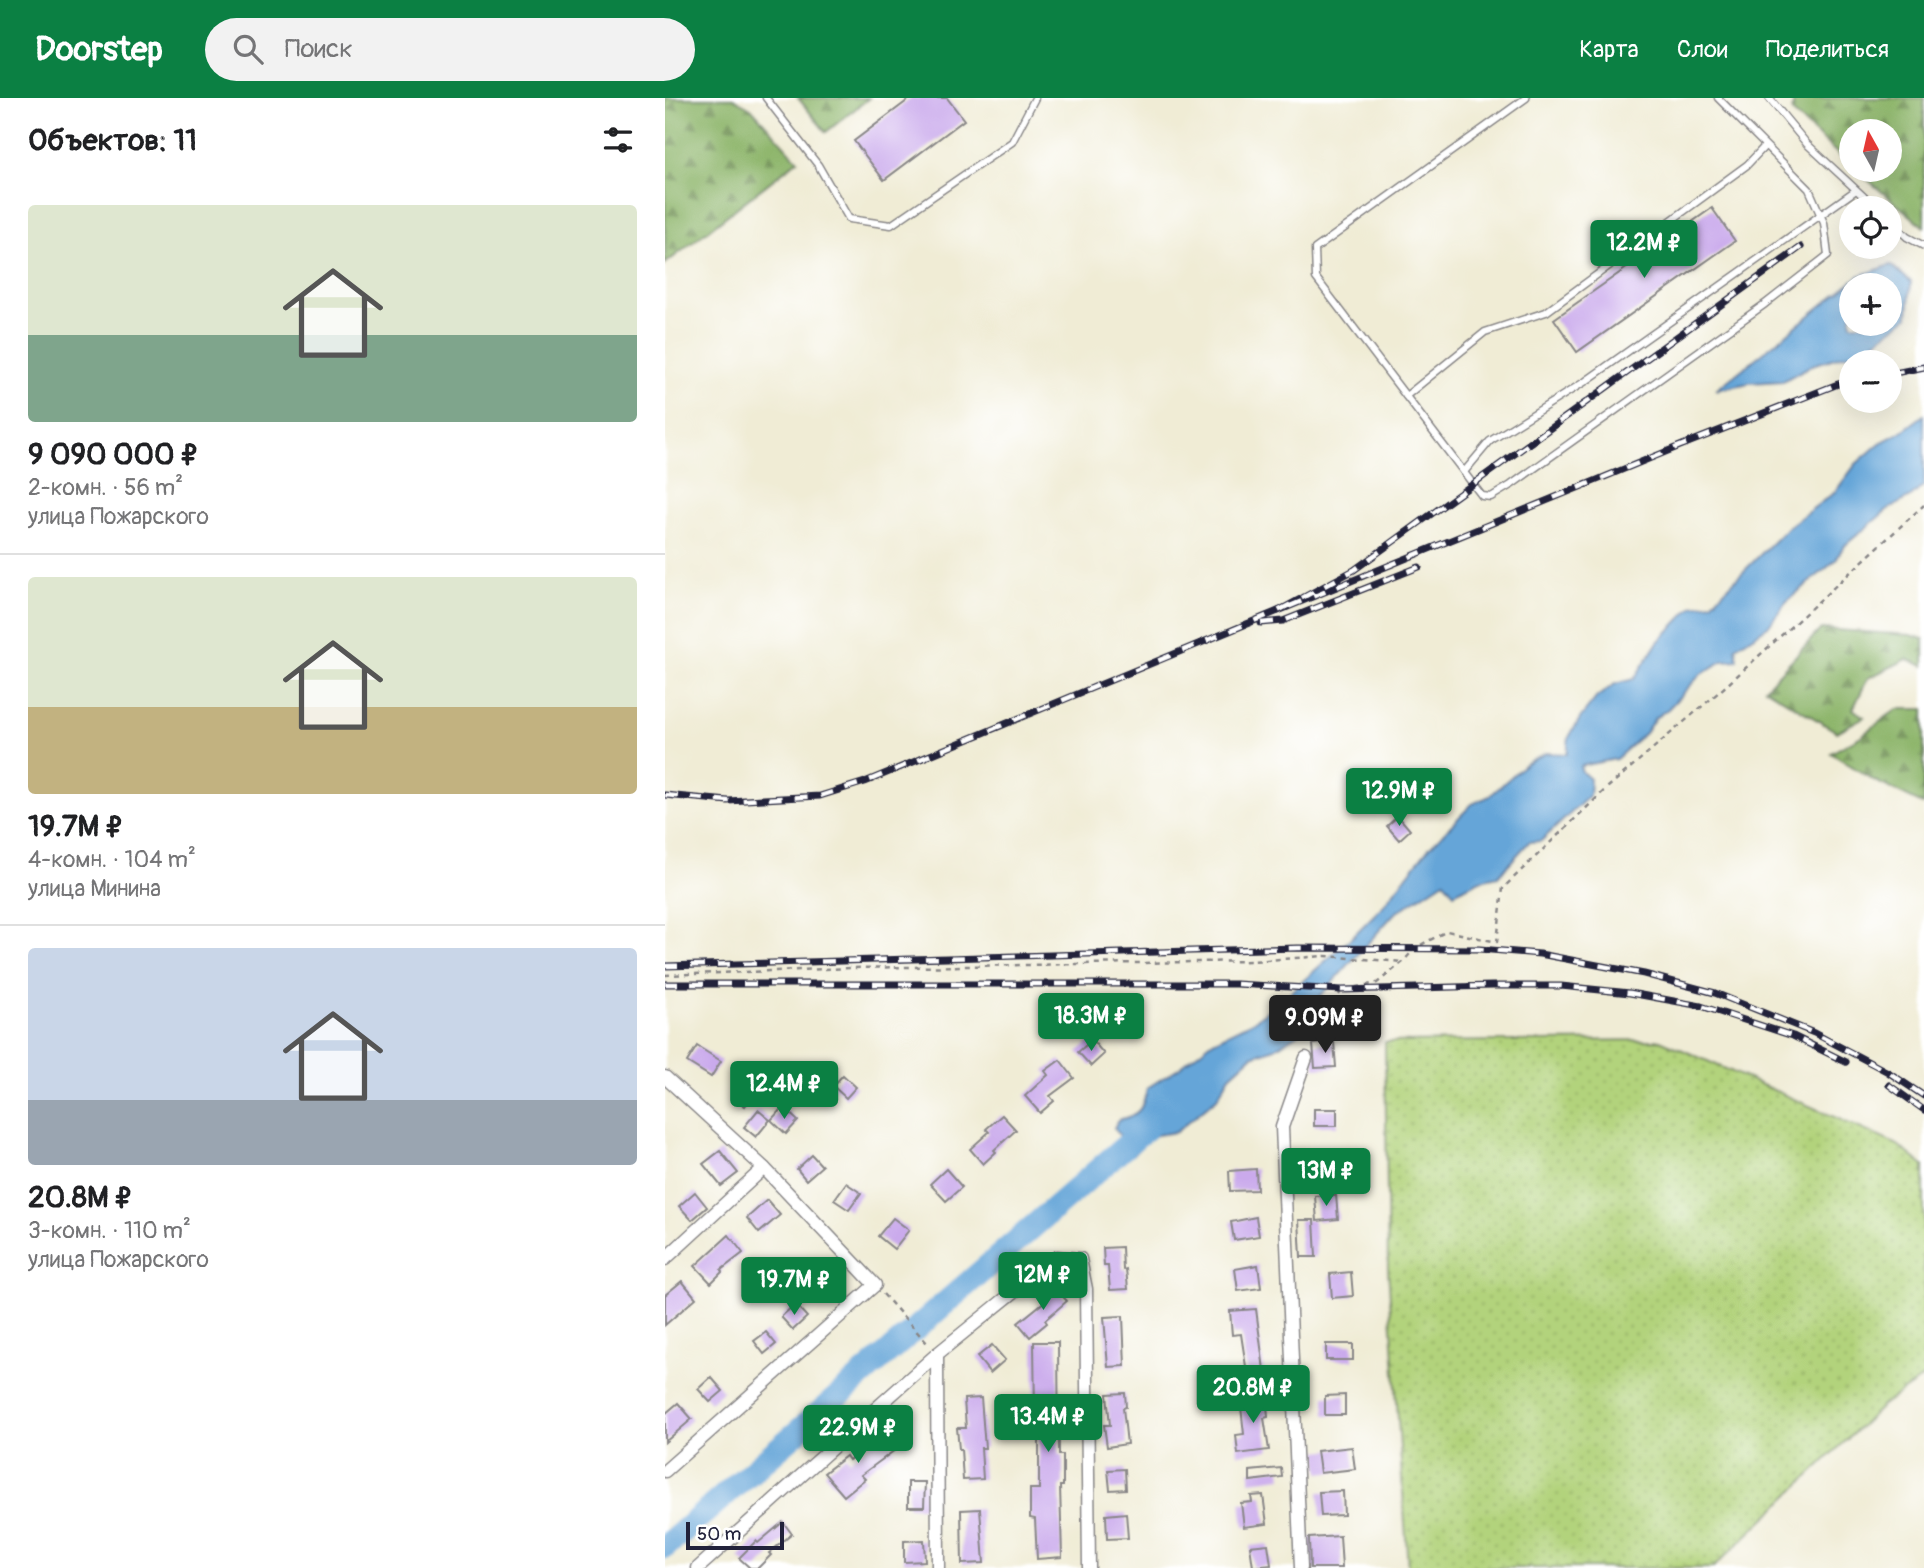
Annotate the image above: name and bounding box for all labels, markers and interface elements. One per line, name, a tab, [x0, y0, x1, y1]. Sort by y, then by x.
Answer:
search box	[205, 18, 695, 81]
text: Doorstep	[35, 29, 163, 70]
icon: search	[229, 30, 267, 68]
text: Поиск	[285, 33, 353, 65]
text: Карта	[1579, 35, 1639, 64]
text: Слои	[1677, 35, 1728, 64]
text: Поделиться	[1766, 35, 1889, 64]
north arrow	[1839, 119, 1902, 182]
map controls	[1839, 119, 1902, 413]
icon: filters	[599, 121, 637, 159]
text: Объектов: 11	[28, 122, 197, 159]
button: locate	[1839, 196, 1902, 259]
pin: 12.2M ₽	[1579, 220, 1709, 280]
text: 12.2M ₽	[1606, 228, 1682, 257]
icon: home	[270, 250, 396, 376]
button: +	[1839, 273, 1902, 336]
button: −	[1839, 350, 1902, 413]
text: 9 090 000 ₽	[28, 436, 199, 473]
text: 2-комн. · 56 m²	[28, 473, 183, 502]
text: улица Пожарского	[28, 502, 209, 531]
icon: home	[270, 622, 396, 748]
pin: 12.9M ₽	[1334, 768, 1464, 828]
text: 12.9M ₽	[1362, 776, 1436, 805]
text: 19.7M ₽	[28, 808, 124, 845]
text: 4-комн. · 104 m²	[28, 845, 196, 874]
text: улица Минина	[28, 874, 161, 903]
icon: home	[270, 993, 396, 1119]
pin: 18.3M ₽	[1026, 993, 1156, 1053]
pin: 9.09M ₽	[1260, 996, 1390, 1055]
text: 18.3M ₽	[1054, 1001, 1128, 1030]
text: 9.09M ₽	[1285, 1003, 1365, 1032]
pin: 12.4M ₽	[719, 1062, 849, 1121]
text: 12.4M ₽	[746, 1069, 822, 1098]
pin: 13M ₽	[1277, 1148, 1375, 1208]
text: 13M ₽	[1297, 1156, 1355, 1185]
text: 20.8M ₽	[28, 1179, 133, 1216]
text: 3-комн. · 110 m²	[28, 1216, 191, 1245]
text: улица Пожарского	[28, 1245, 209, 1274]
pin: 12M ₽	[994, 1252, 1092, 1312]
pin: 19.7M ₽	[729, 1258, 859, 1317]
text: 12M ₽	[1014, 1260, 1072, 1289]
text: 19.7M ₽	[757, 1265, 831, 1294]
pin: 20.8M ₽	[1188, 1366, 1318, 1425]
text: 20.8M ₽	[1213, 1373, 1293, 1402]
pin: 13.4M ₽	[983, 1394, 1113, 1454]
text: 13.4M ₽	[1010, 1402, 1086, 1431]
pin: 22.9M ₽	[793, 1406, 923, 1465]
text: 22.9M ₽	[819, 1413, 897, 1442]
scale bar	[686, 1519, 784, 1551]
text: 50 m	[697, 1522, 741, 1546]

